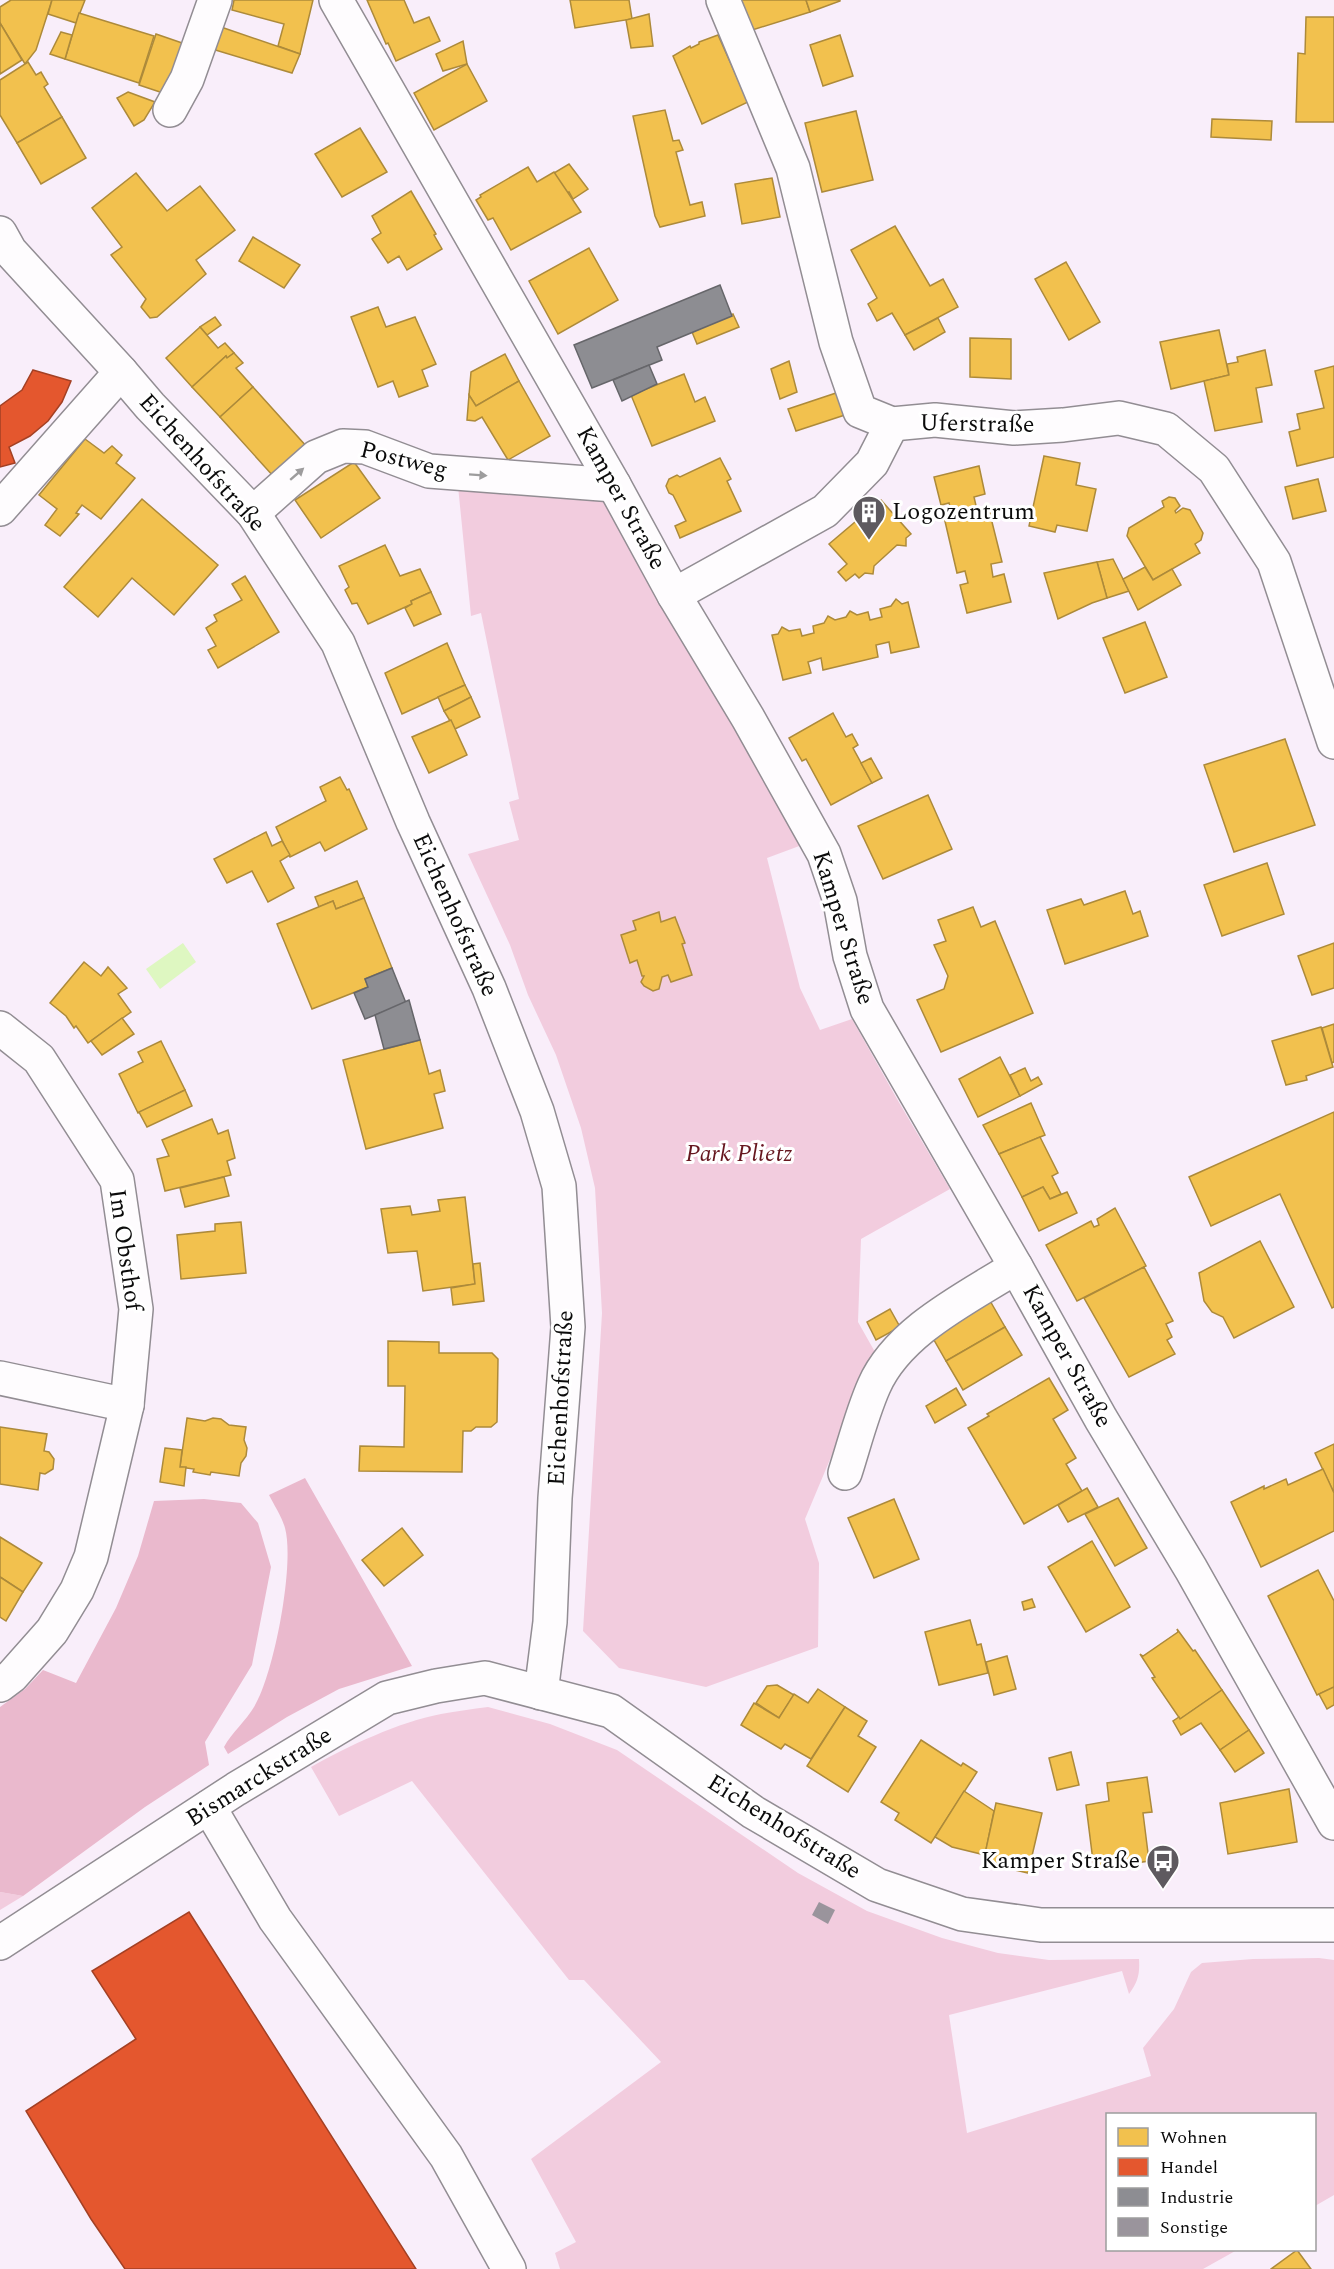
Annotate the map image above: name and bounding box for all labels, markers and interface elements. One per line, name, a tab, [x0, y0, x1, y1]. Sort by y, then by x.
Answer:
street label: Eichenhofstraße	[130, 386, 274, 540]
street label: Uferstraße	[919, 405, 1035, 443]
street label: Kamper Straße	[567, 420, 675, 576]
street label: Postweg	[356, 432, 452, 488]
one-way arrow	[289, 468, 304, 481]
one-way arrow	[469, 470, 488, 480]
building icon: Logozentrum	[851, 494, 887, 541]
place label: Logozentrum	[892, 494, 1035, 530]
street label: Eichenhofstraße	[403, 827, 507, 1003]
street label: Kamper Straße	[802, 847, 884, 1009]
park label: Park Plietz	[685, 1136, 793, 1172]
street label: Im Obsthof	[99, 1187, 152, 1315]
street label: Kamper Straße	[1013, 1278, 1121, 1434]
street label: Eichenhofstraße	[538, 1309, 584, 1487]
street label: Bismarckstraße	[179, 1718, 339, 1836]
street label: Eichenhofstraße	[700, 1765, 868, 1889]
place label: Kamper Straße	[981, 1843, 1140, 1879]
bus stop icon: Kamper Straße	[1145, 1843, 1181, 1890]
legend	[1106, 2113, 1316, 2251]
text: Wohnen	[1160, 2124, 1227, 2151]
text: Handel	[1160, 2154, 1218, 2181]
text: Industrie	[1160, 2184, 1233, 2211]
text: Sonstige	[1160, 2214, 1228, 2241]

